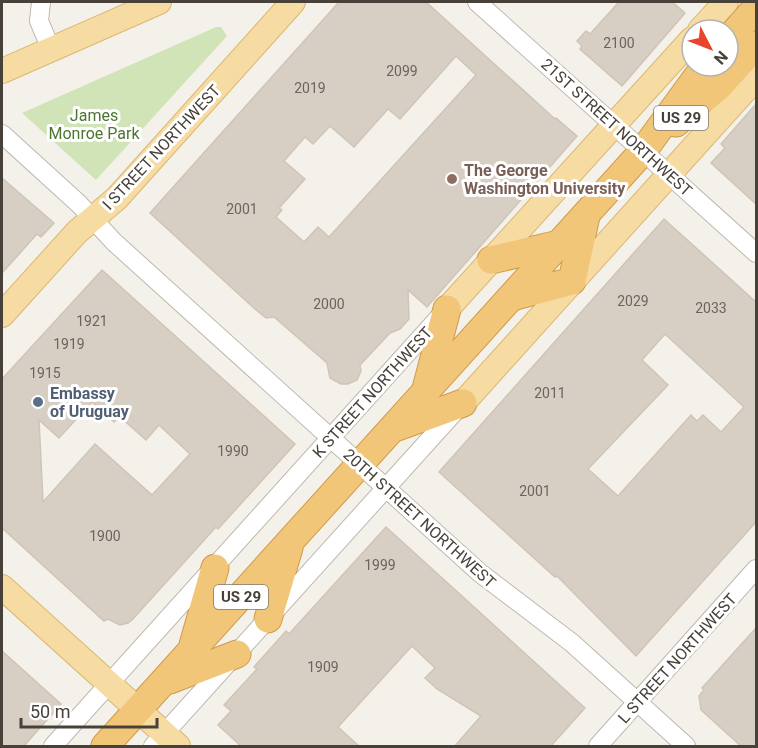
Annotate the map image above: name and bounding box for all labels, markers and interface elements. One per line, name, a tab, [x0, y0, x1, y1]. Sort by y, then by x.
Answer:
north arrow	[680, 18, 740, 78]
house number: 2100	[603, 35, 635, 51]
text: N	[710, 47, 732, 68]
street label: 21ST STREET NORTHWEST	[537, 55, 696, 200]
house number: 2099	[386, 63, 418, 79]
house number: 2019	[294, 80, 326, 96]
street label: I STREET NORTHWEST	[99, 81, 224, 214]
park label: James Monroe Park	[48, 106, 140, 143]
road number: US 29	[654, 106, 708, 130]
place label: The George Washington University	[464, 161, 626, 198]
marker: The George Washington University	[445, 172, 459, 186]
house number: 2001	[226, 201, 258, 217]
house number: 2029	[617, 293, 649, 309]
house number: 2000	[313, 296, 345, 312]
house number: 2033	[695, 300, 727, 316]
house number: 1921	[76, 313, 108, 329]
street label: K STREET NORTHWEST	[309, 323, 436, 462]
house number: 1919	[53, 336, 85, 352]
house number: 1915	[29, 365, 61, 381]
place label: Embassy of Uruguay	[50, 384, 130, 421]
house number: 2011	[534, 385, 566, 401]
marker: Embassy of Uruguay	[31, 395, 45, 409]
house number: 1990	[217, 443, 249, 459]
street label: 20TH STREET NORTHWEST	[340, 445, 500, 592]
house number: 2001	[519, 483, 551, 499]
house number: 1900	[89, 528, 121, 544]
house number: 1999	[364, 557, 396, 573]
road number: US 29	[214, 585, 268, 609]
street label: L STREET NORTHWEST	[614, 589, 741, 727]
house number: 1909	[307, 659, 339, 675]
scale bar	[21, 691, 158, 729]
text: 50 m	[30, 701, 70, 722]

